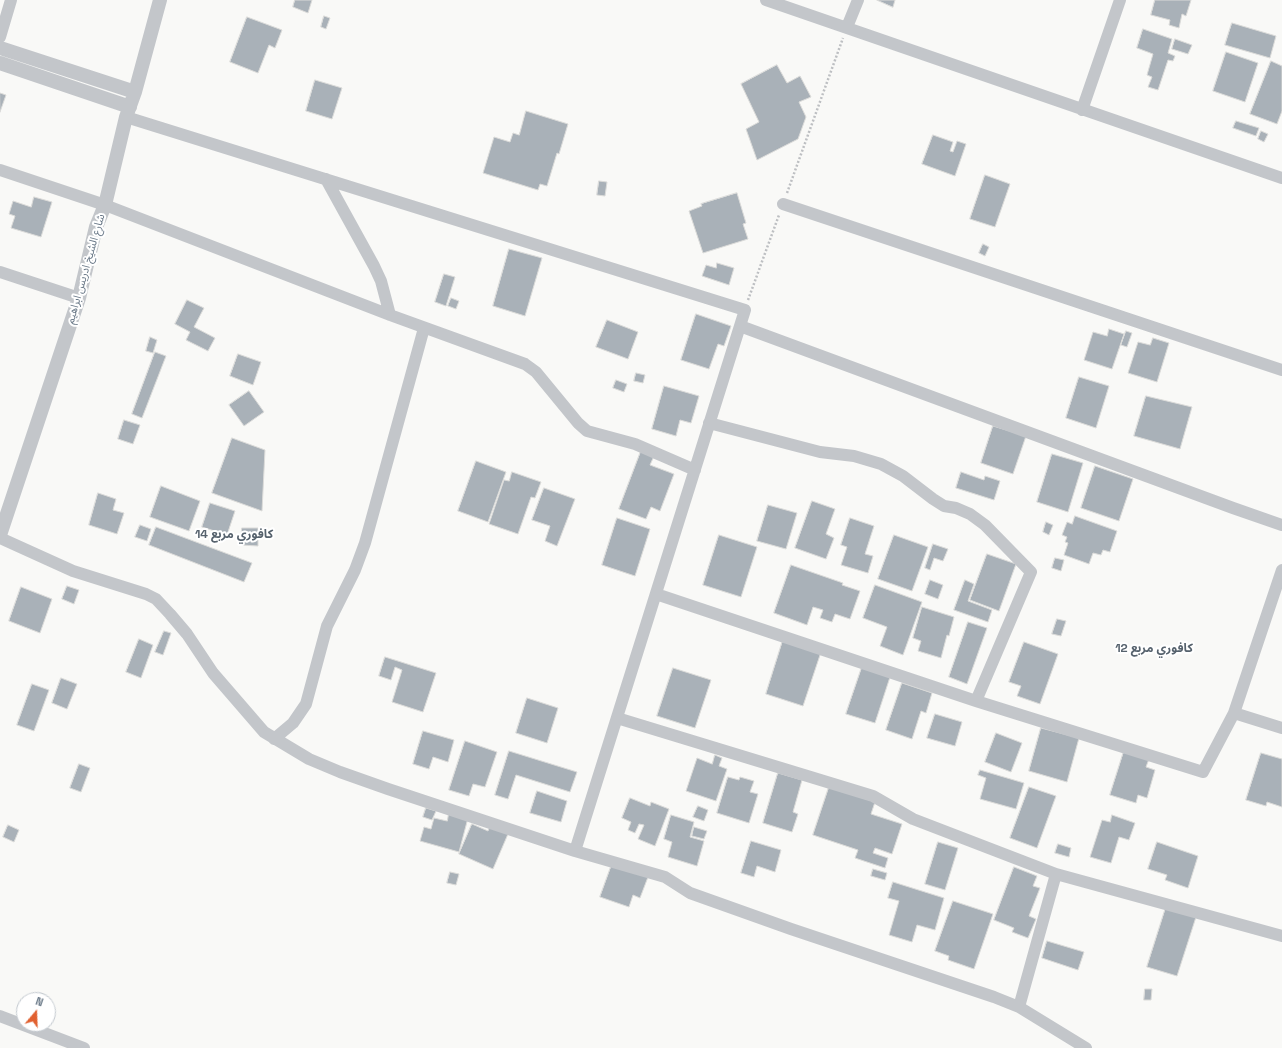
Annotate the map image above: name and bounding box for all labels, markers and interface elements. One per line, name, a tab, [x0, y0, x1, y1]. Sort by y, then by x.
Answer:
street label: شارع الشيخ ادريس ابراهيم	[64, 213, 108, 325]
district label: كافوري مربع 14	[195, 528, 273, 542]
district label: كافوري مربع 12	[1115, 642, 1193, 656]
north arrow	[16, 992, 56, 1032]
text: N	[34, 994, 45, 1009]

